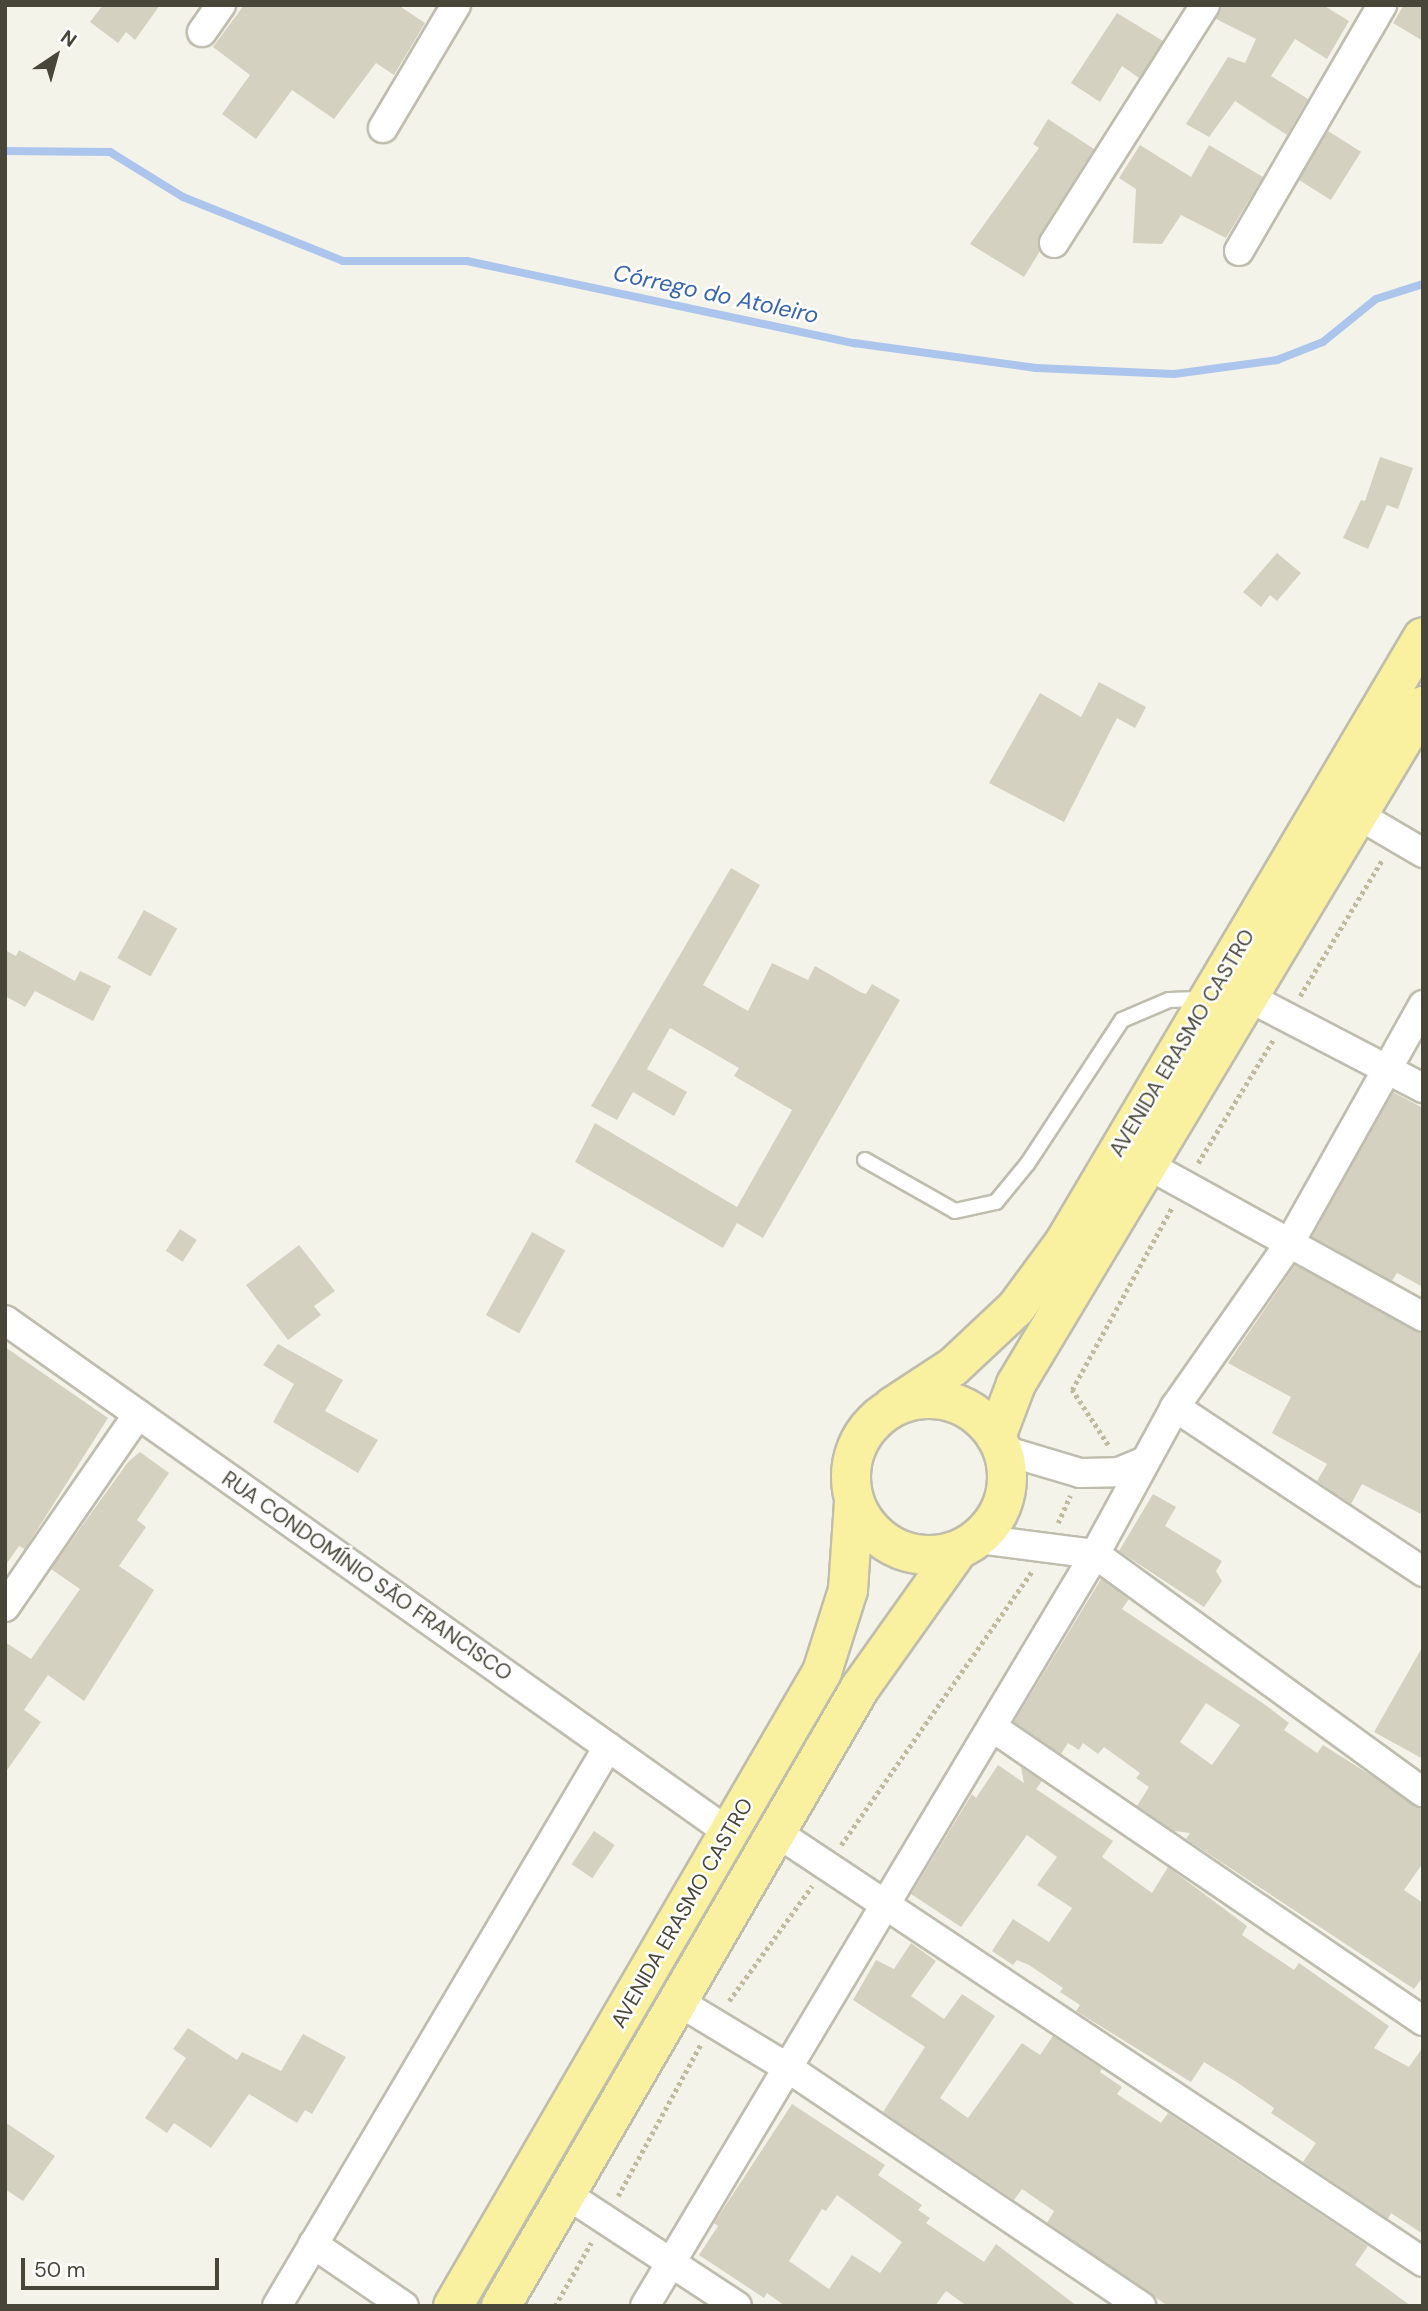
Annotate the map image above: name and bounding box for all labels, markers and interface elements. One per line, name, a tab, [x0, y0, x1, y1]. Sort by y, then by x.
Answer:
north arrow	[21, 21, 91, 91]
text: N	[56, 24, 82, 53]
water label: Córrego do Atoleiro	[611, 259, 821, 329]
street label: AVENIDA ERASMO CASTRO	[1104, 925, 1260, 1161]
street label: RUA CONDOMÍNIO SÃO FRANCISCO	[217, 1466, 517, 1686]
street label: AVENIDA ERASMO CASTRO	[606, 1794, 758, 2032]
scale bar	[24, 2244, 222, 2288]
text: 50 m	[34, 2256, 85, 2284]

